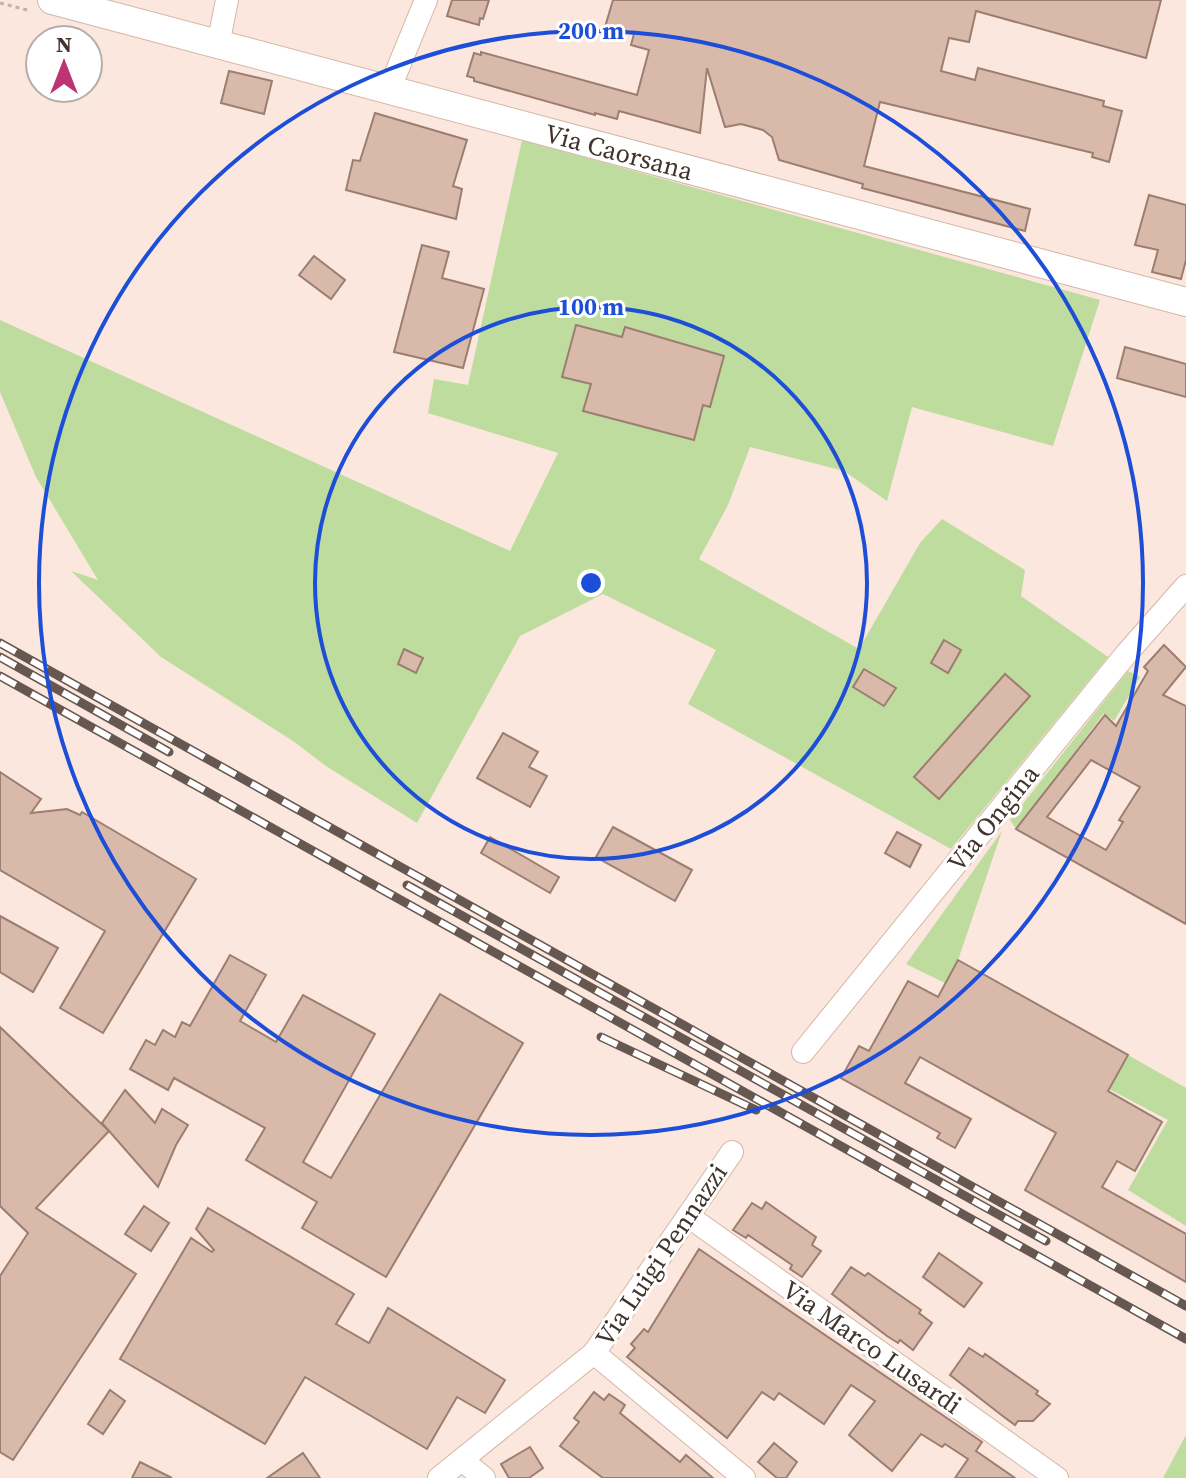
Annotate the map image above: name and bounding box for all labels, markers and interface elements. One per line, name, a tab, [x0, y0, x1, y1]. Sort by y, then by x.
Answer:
text: 200 m	[558, 14, 624, 47]
north arrow	[24, 24, 104, 104]
text: N	[56, 29, 72, 59]
street label: Via Caorsana	[541, 115, 698, 189]
text: 100 m	[558, 290, 624, 323]
centre of rings	[577, 569, 605, 597]
street label: Via Ongina	[939, 756, 1048, 879]
street label: Via Luigi Pennazzi	[586, 1157, 736, 1353]
street label: Via Marco Lusardi	[775, 1272, 969, 1422]

